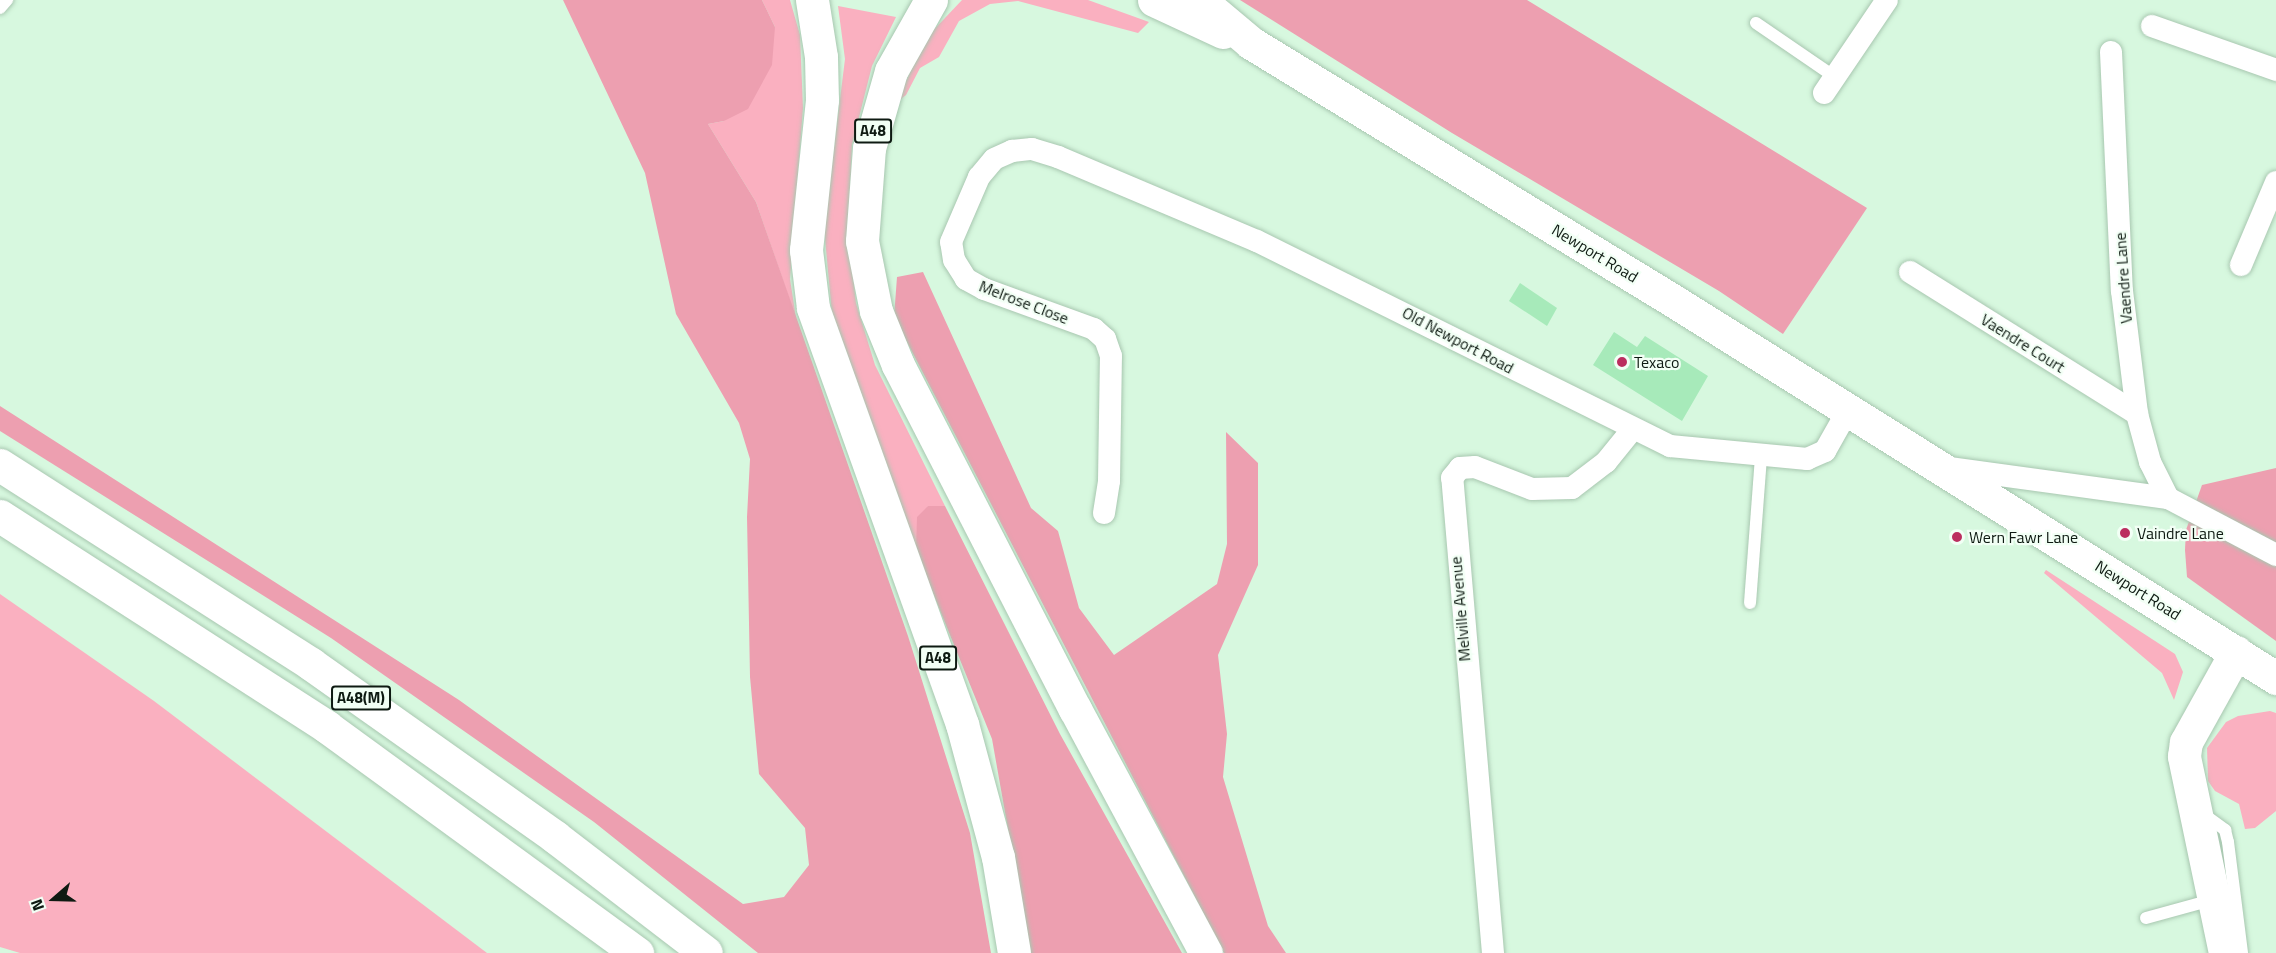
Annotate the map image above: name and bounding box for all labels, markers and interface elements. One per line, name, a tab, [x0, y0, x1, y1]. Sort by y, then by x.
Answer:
road number: A48	[854, 119, 892, 143]
street label: Newport Road	[1548, 220, 1642, 286]
street label: Vaendre Lane	[2110, 232, 2136, 324]
street label: Melrose Close	[977, 276, 1071, 328]
street label: Old Newport Road	[1399, 303, 1517, 377]
street label: Vaendre Court	[1977, 310, 2069, 376]
place label: Texaco	[1634, 352, 1679, 372]
marker: Texaco	[1615, 355, 1629, 369]
place label: Vaindre Lane	[2137, 523, 2224, 543]
marker: Vaindre Lane	[2118, 526, 2132, 540]
place label: Wern Fawr Lane	[1969, 527, 2078, 547]
marker: Wern Fawr Lane	[1950, 530, 1964, 544]
street label: Melville Avenue	[1446, 556, 1474, 662]
street label: Newport Road	[2092, 556, 2184, 624]
road number: A48	[918, 646, 958, 670]
road number: A48(M)	[331, 686, 391, 710]
north arrow	[24, 869, 84, 929]
text: N	[24, 896, 50, 914]

